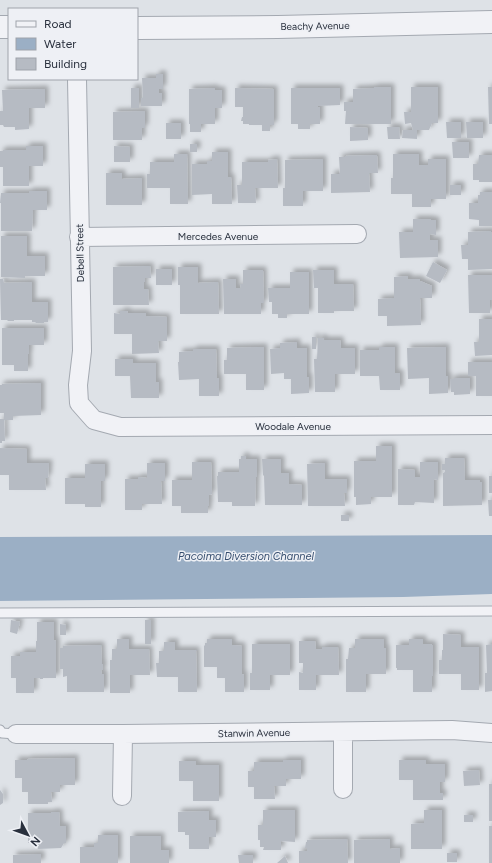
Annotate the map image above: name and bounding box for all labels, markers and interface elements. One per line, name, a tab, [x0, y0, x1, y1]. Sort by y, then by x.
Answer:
legend	[8, 8, 138, 80]
text: Road	[44, 17, 72, 31]
street label: Beachy Avenue	[280, 19, 350, 33]
text: Water	[44, 37, 76, 51]
text: Building	[44, 57, 87, 71]
street label: Debell Street	[73, 223, 87, 282]
street label: Mercedes Avenue	[178, 230, 259, 243]
street label: Woodale Avenue	[255, 420, 331, 433]
water label: Pacoima Diversion Channel	[178, 550, 315, 563]
street label: Stanwin Avenue	[218, 726, 291, 740]
north arrow	[8, 815, 48, 855]
text: N	[27, 834, 43, 849]

